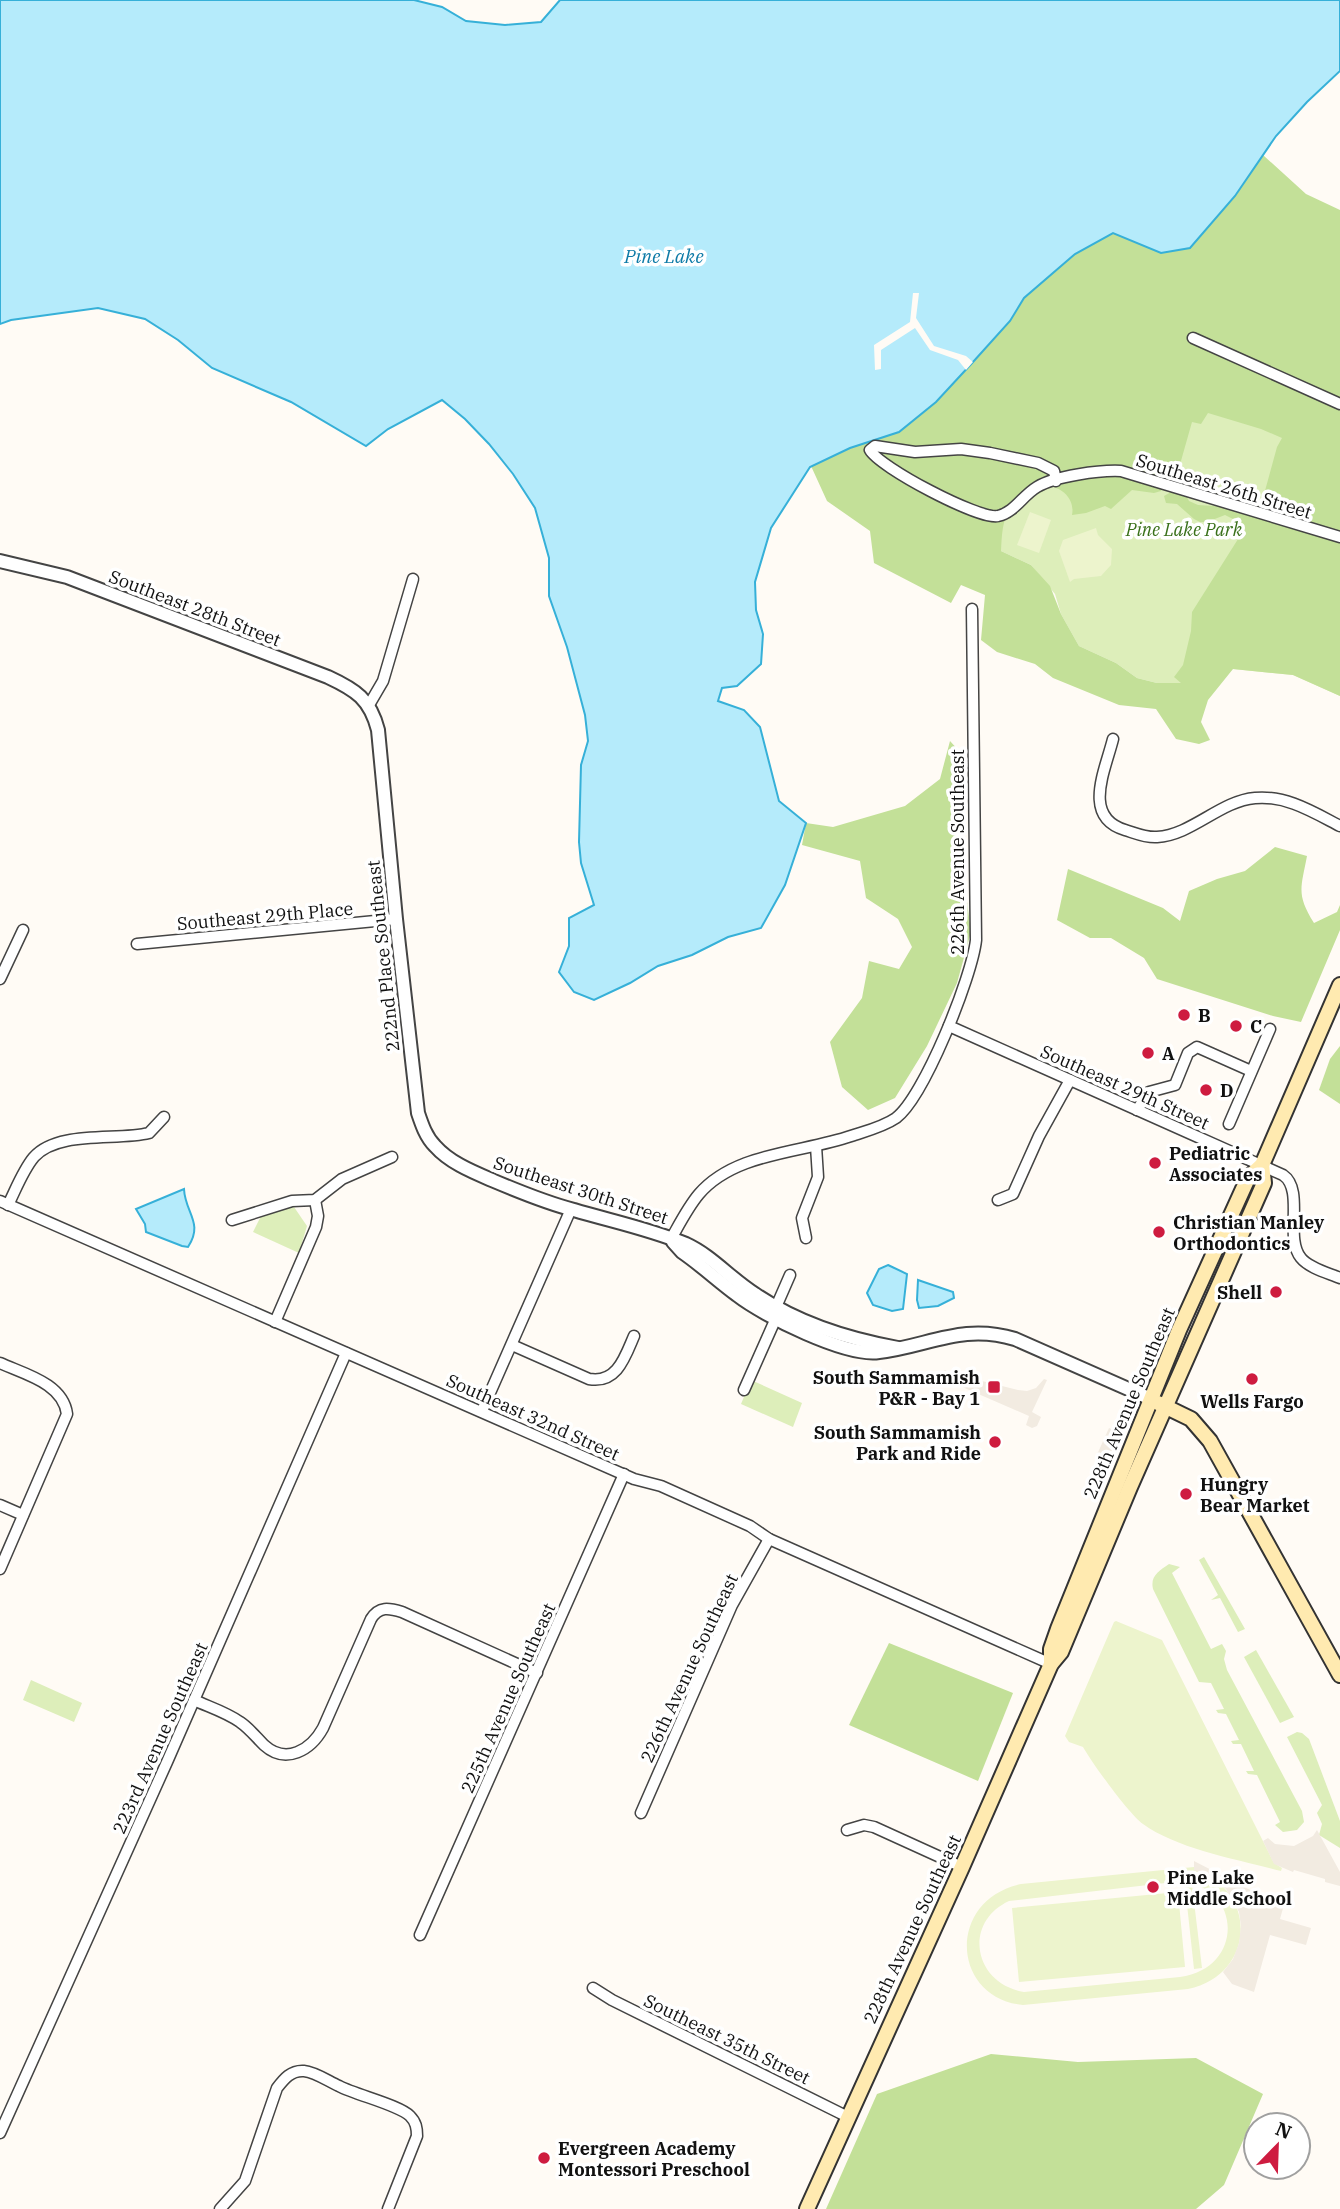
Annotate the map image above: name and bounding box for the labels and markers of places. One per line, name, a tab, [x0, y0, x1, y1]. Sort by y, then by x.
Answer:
place label: B	[1198, 1004, 1211, 1027]
marker: B	[1176, 1007, 1192, 1023]
place label: C	[1250, 1015, 1262, 1038]
marker: C	[1228, 1018, 1244, 1034]
place label: A	[1162, 1042, 1175, 1065]
marker: A	[1140, 1045, 1156, 1061]
place label: D	[1220, 1079, 1234, 1102]
marker: D	[1198, 1082, 1214, 1098]
place label: Pediatric Associates	[1169, 1142, 1262, 1186]
marker: Pediatric Associates	[1147, 1155, 1163, 1171]
place label: Christian Manley Orthodontics	[1173, 1211, 1325, 1255]
marker: Christian Manley Orthodontics	[1151, 1224, 1167, 1240]
place label: Shell	[1217, 1281, 1262, 1304]
marker: Shell	[1268, 1284, 1284, 1300]
place label: South Sammamish P&R - Bay 1	[813, 1366, 980, 1410]
marker: Wells Fargo	[1244, 1371, 1260, 1387]
marker: South Sammamish P&R - Bay 1	[986, 1379, 1002, 1395]
place label: Wells Fargo	[1200, 1390, 1304, 1413]
place label: South Sammamish Park and Ride	[814, 1421, 981, 1465]
marker: South Sammamish Park and Ride	[987, 1434, 1003, 1450]
place label: Hungry Bear Market	[1200, 1473, 1310, 1517]
marker: Hungry Bear Market	[1178, 1486, 1194, 1502]
place label: Pine Lake Middle School	[1167, 1866, 1292, 1910]
marker: Pine Lake Middle School	[1145, 1879, 1161, 1895]
place label: Evergreen Academy Montessori Preschool	[558, 2137, 750, 2181]
marker: Evergreen Academy Montessori Preschool	[536, 2150, 552, 2166]

